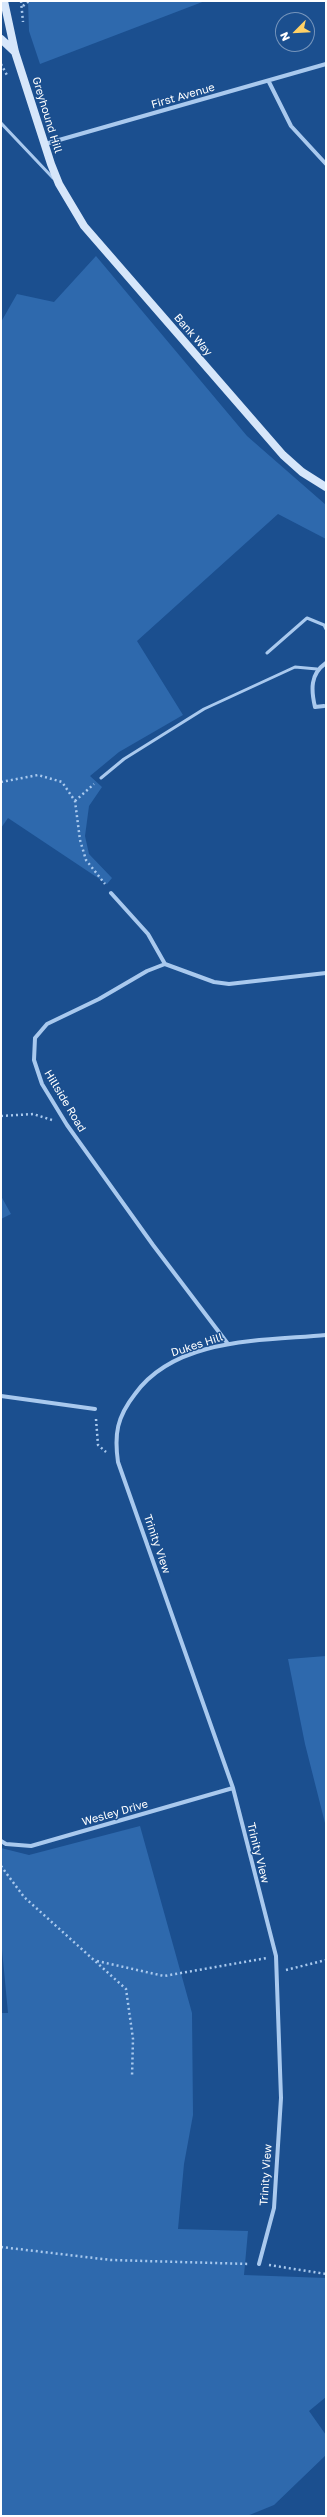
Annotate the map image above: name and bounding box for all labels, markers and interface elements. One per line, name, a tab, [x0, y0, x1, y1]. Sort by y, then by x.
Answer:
north arrow	[275, 12, 315, 52]
text: N	[277, 30, 292, 43]
street label: Greyhound Hill	[29, 75, 65, 155]
street label: First Avenue	[150, 81, 216, 111]
street label: Bank Way	[171, 311, 215, 359]
street label: Hillside Road	[41, 1068, 89, 1134]
street label: Dukes Hill	[169, 1330, 225, 1360]
street label: Trinity View	[141, 1513, 173, 1575]
street label: Wesley Drive	[80, 1797, 150, 1829]
street label: Trinity View	[244, 1821, 272, 1885]
street label: Trinity View	[257, 2144, 275, 2206]

